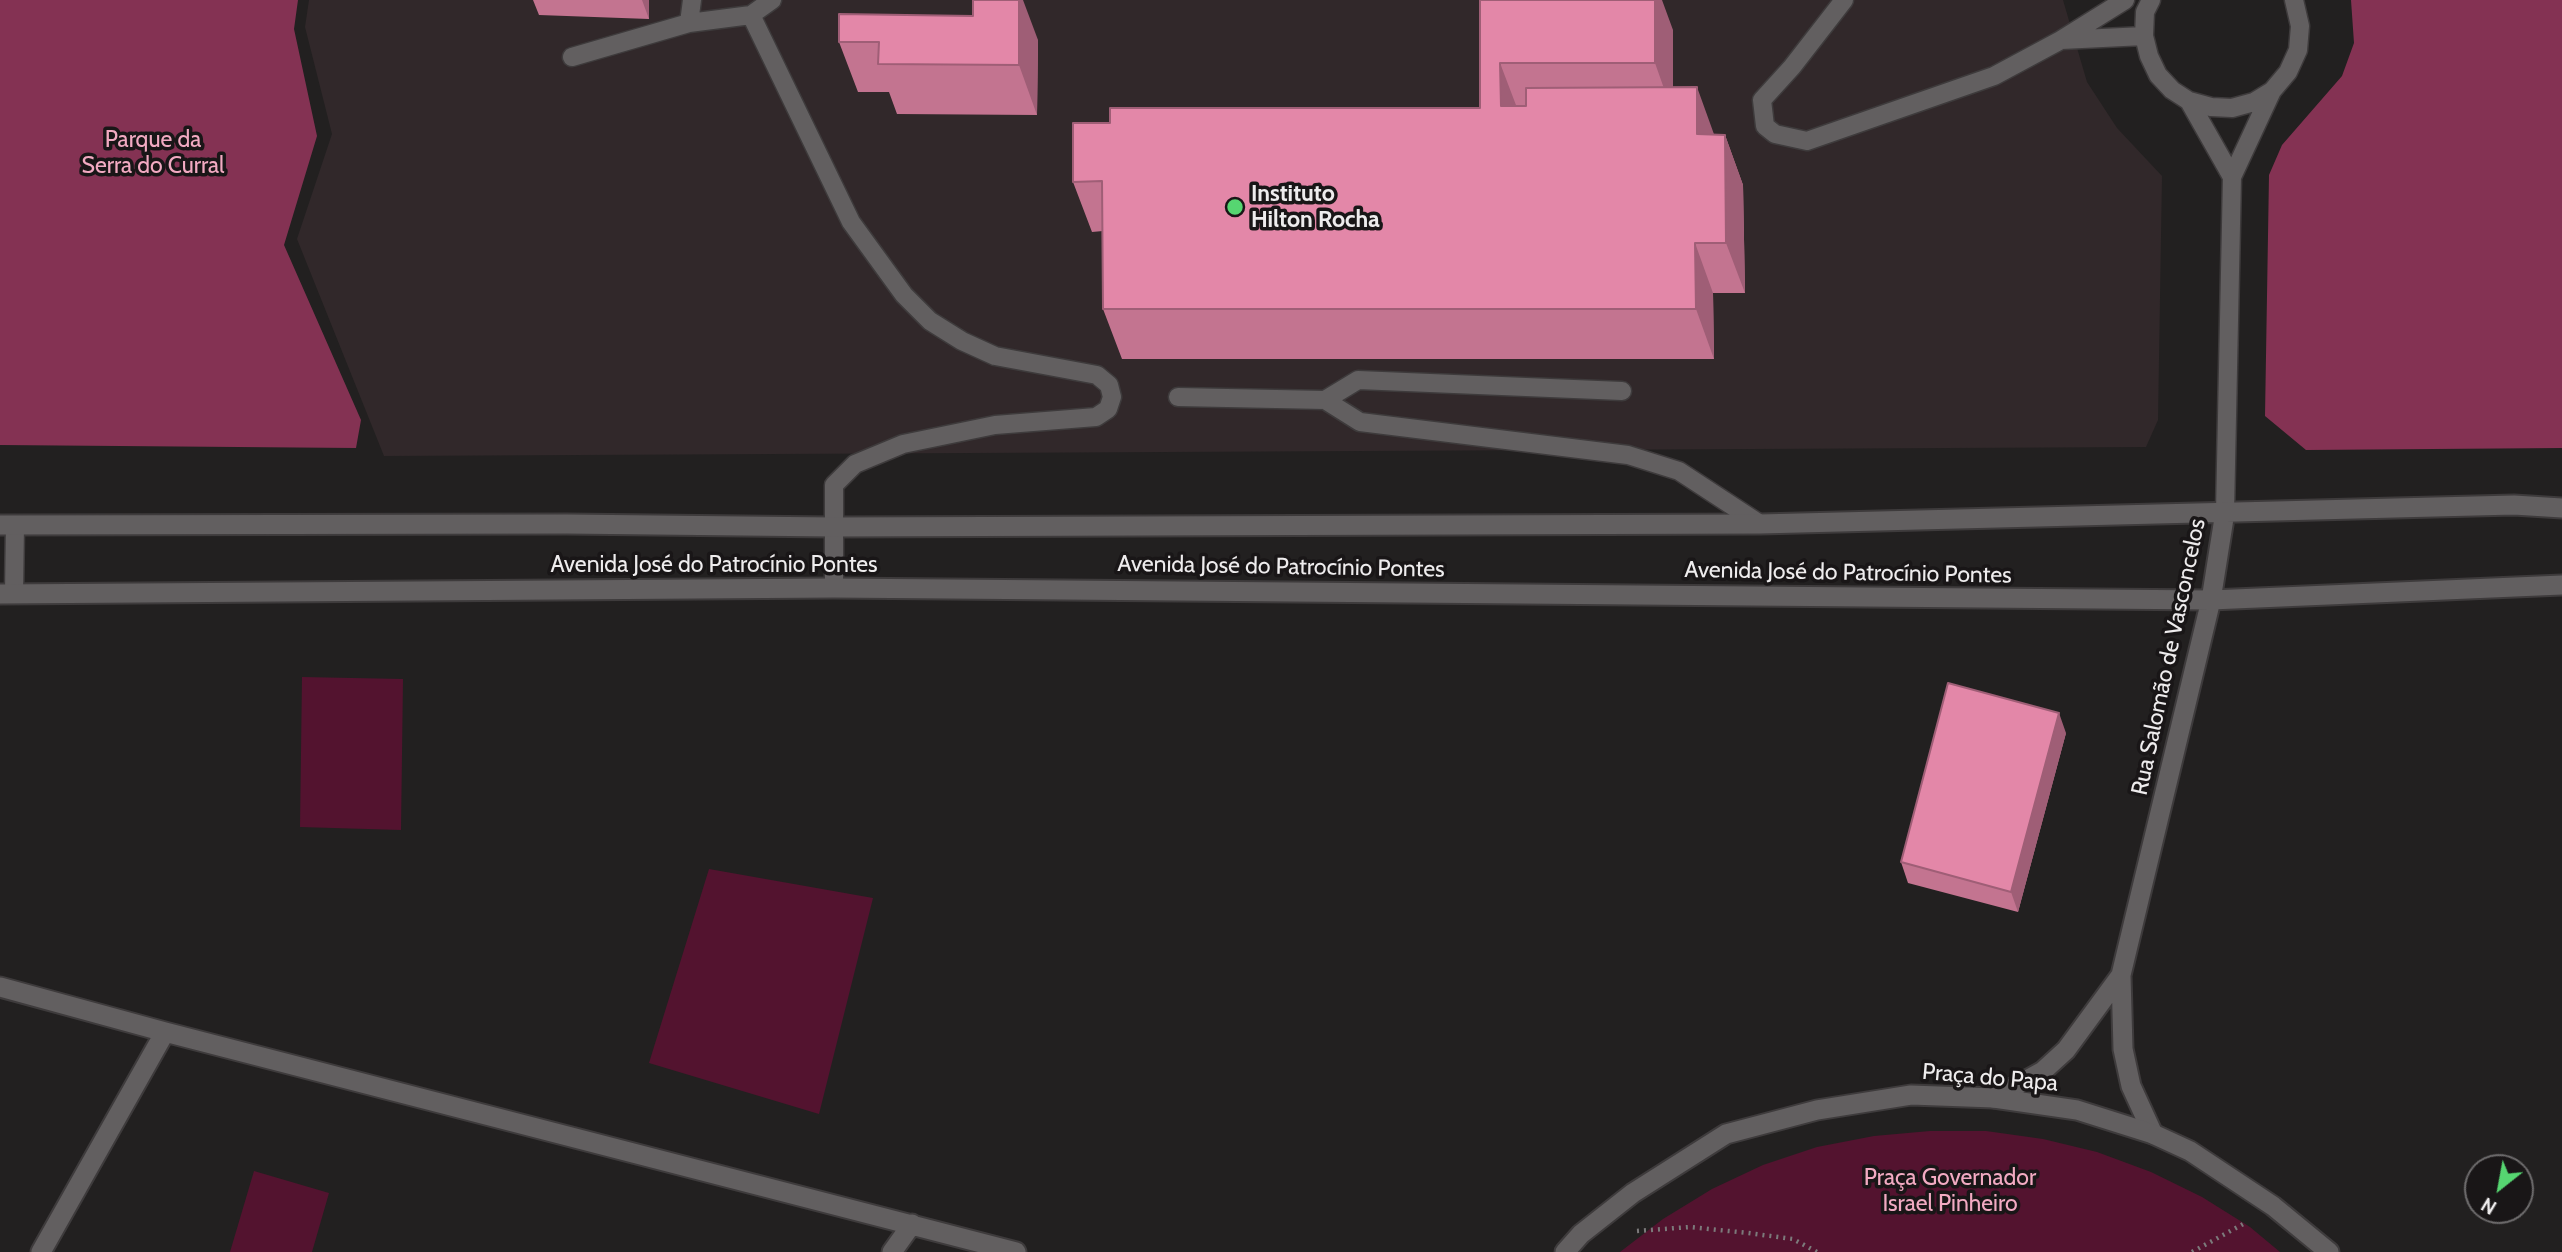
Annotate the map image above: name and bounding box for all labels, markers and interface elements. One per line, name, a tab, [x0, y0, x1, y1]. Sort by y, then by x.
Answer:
park label: Parque da Serra do Curral	[81, 126, 225, 180]
place label: Instituto Hilton Rocha	[1251, 180, 1380, 234]
marker: Instituto Hilton Rocha	[1225, 197, 1245, 217]
street label: Rua Salomão de Vasconcelos	[2126, 516, 2212, 798]
street label: Avenida José do Patrocínio Pontes	[1117, 550, 1445, 584]
street label: Avenida José do Patrocínio Pontes	[550, 551, 878, 579]
street label: Avenida José do Patrocínio Pontes	[1684, 556, 2012, 590]
street label: Praça do Papa	[1921, 1058, 2059, 1098]
north arrow	[2464, 1154, 2534, 1224]
park label: Praça Governador Israel Pinheiro	[1864, 1164, 2036, 1218]
text: N	[2477, 1192, 2501, 1219]

